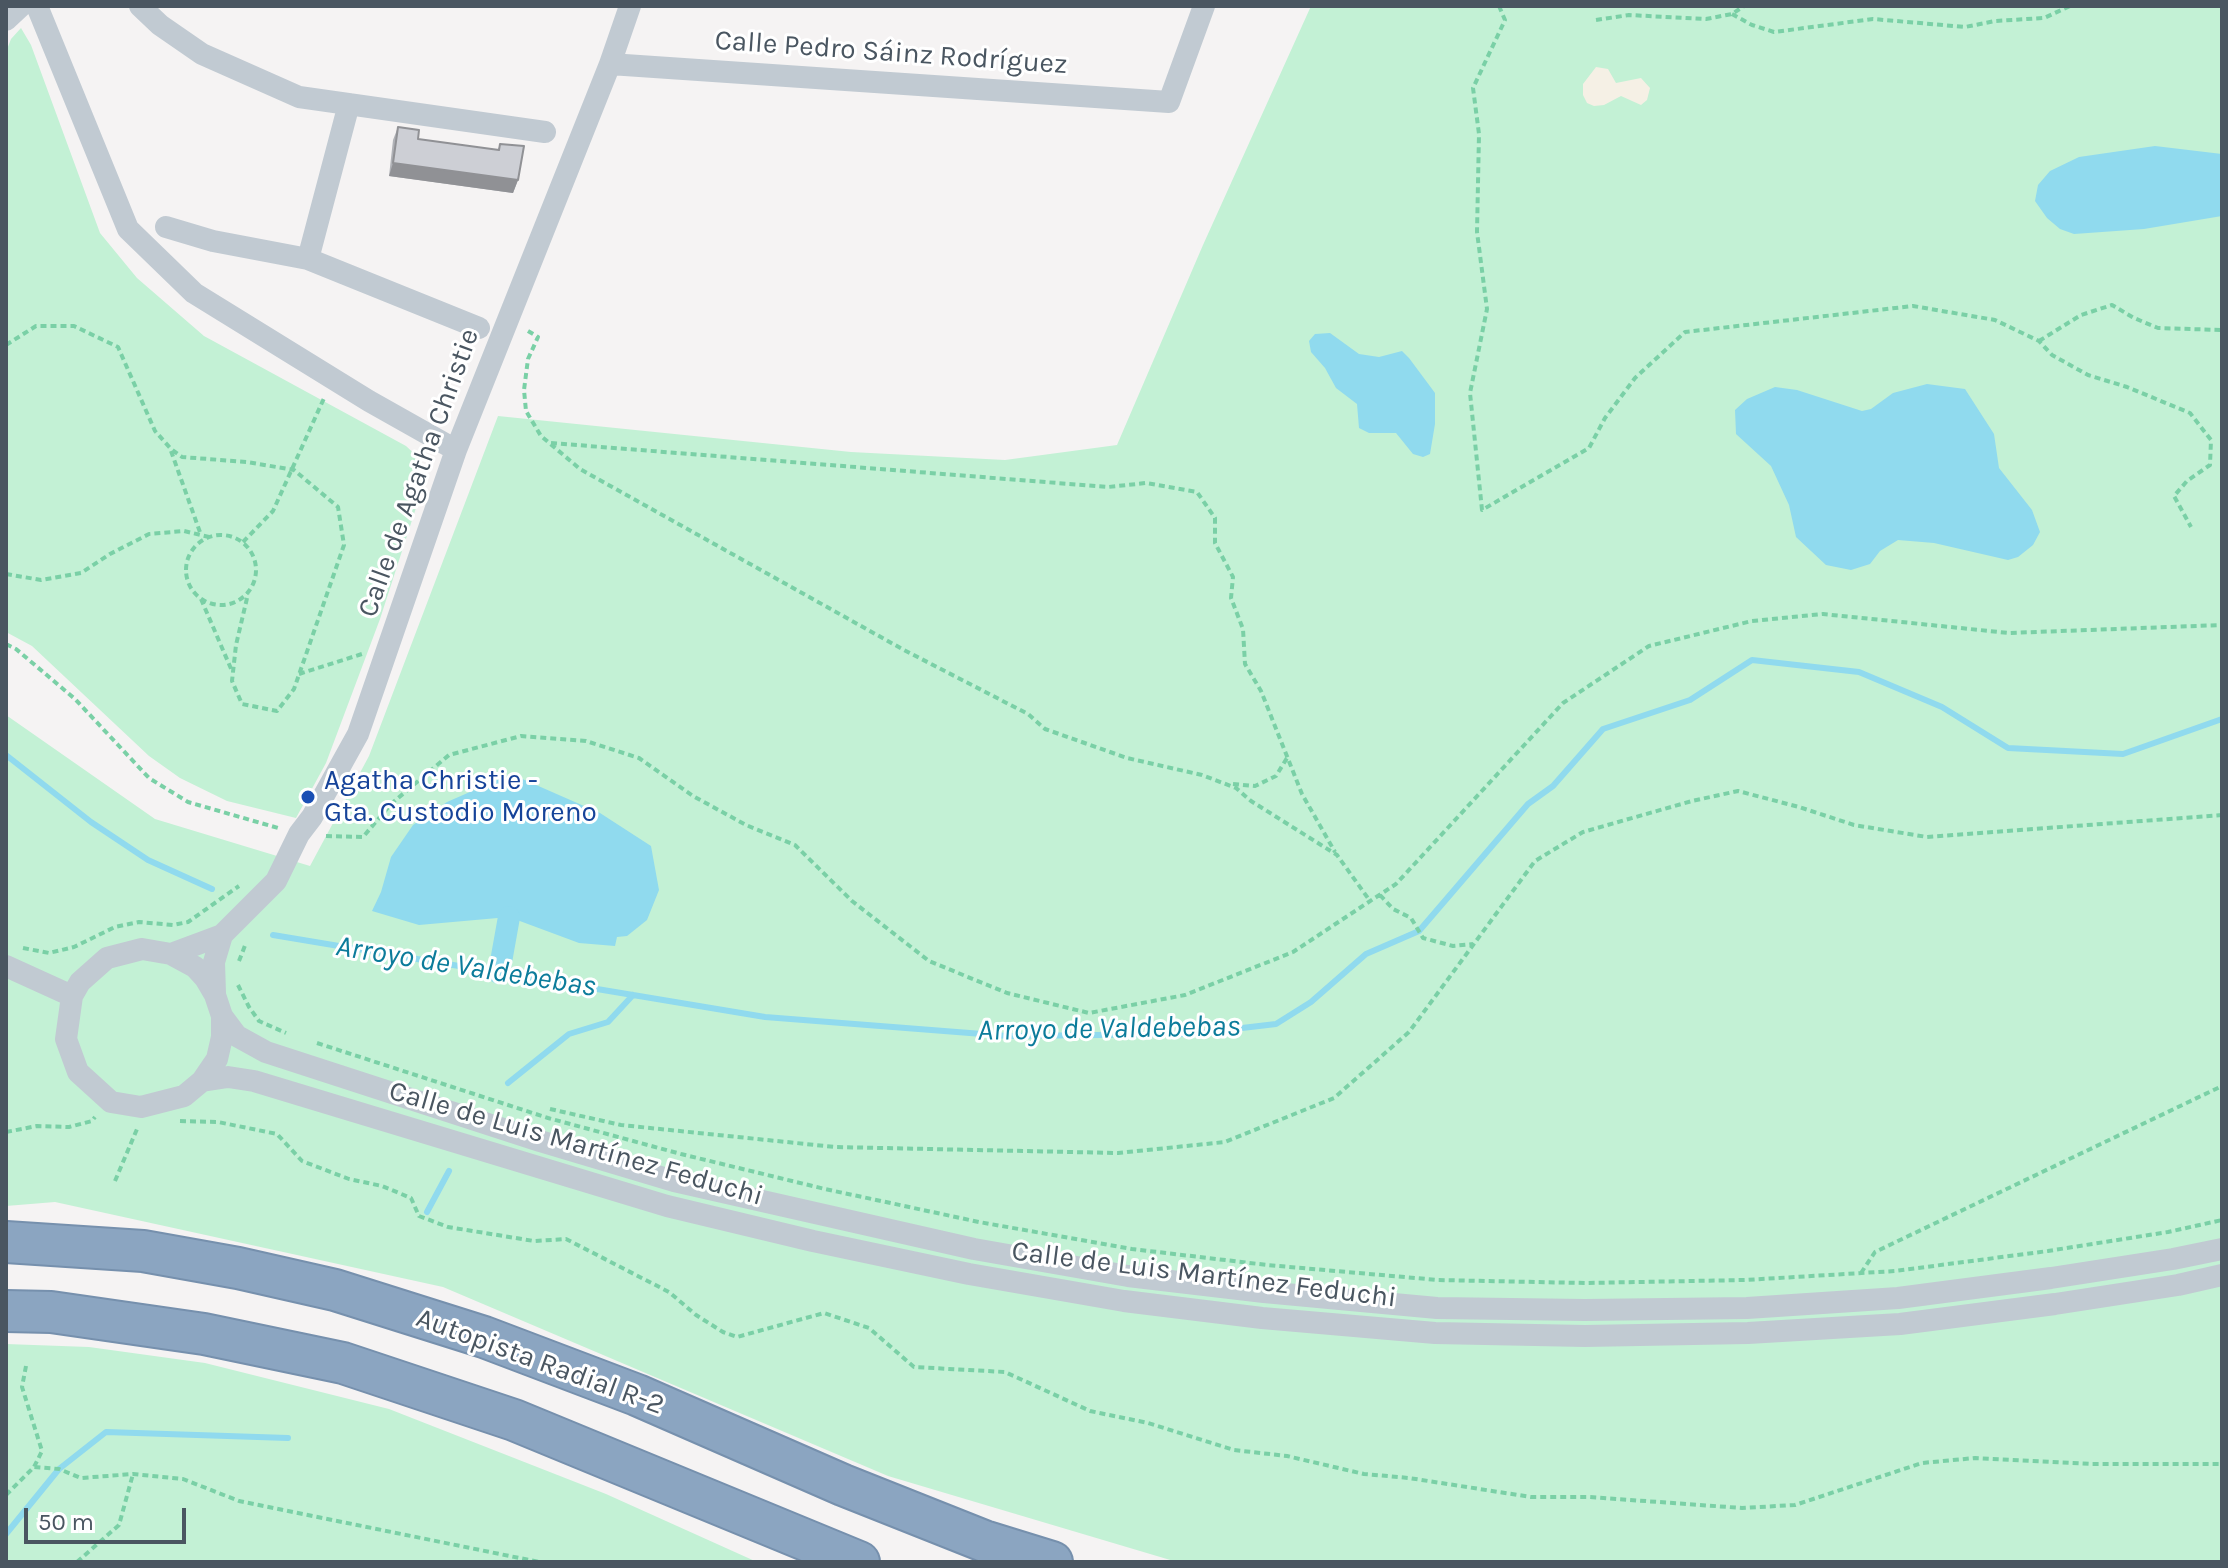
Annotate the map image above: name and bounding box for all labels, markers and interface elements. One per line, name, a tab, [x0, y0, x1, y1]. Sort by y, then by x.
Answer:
street label: Calle Pedro Sáinz Rodríguez	[714, 24, 1068, 82]
street label: Calle de Agatha Christie	[351, 324, 487, 622]
place label: Agatha Christie - Gta. Custodio Moreno	[324, 764, 597, 830]
marker: Agatha Christie - Gta. Custodio Moreno	[299, 788, 317, 806]
water label: Arroyo de Valdebebas	[333, 929, 599, 1005]
water label: Arroyo de Valdebebas	[977, 1009, 1241, 1049]
street label: Calle de Luis Martínez Feduchi	[385, 1074, 767, 1214]
street label: Calle de Luis Martínez Feduchi	[1010, 1235, 1398, 1315]
street label: Autopista Radial R-2	[411, 1302, 669, 1422]
scale bar	[28, 1492, 190, 1542]
text: 50 m	[38, 1508, 94, 1536]

